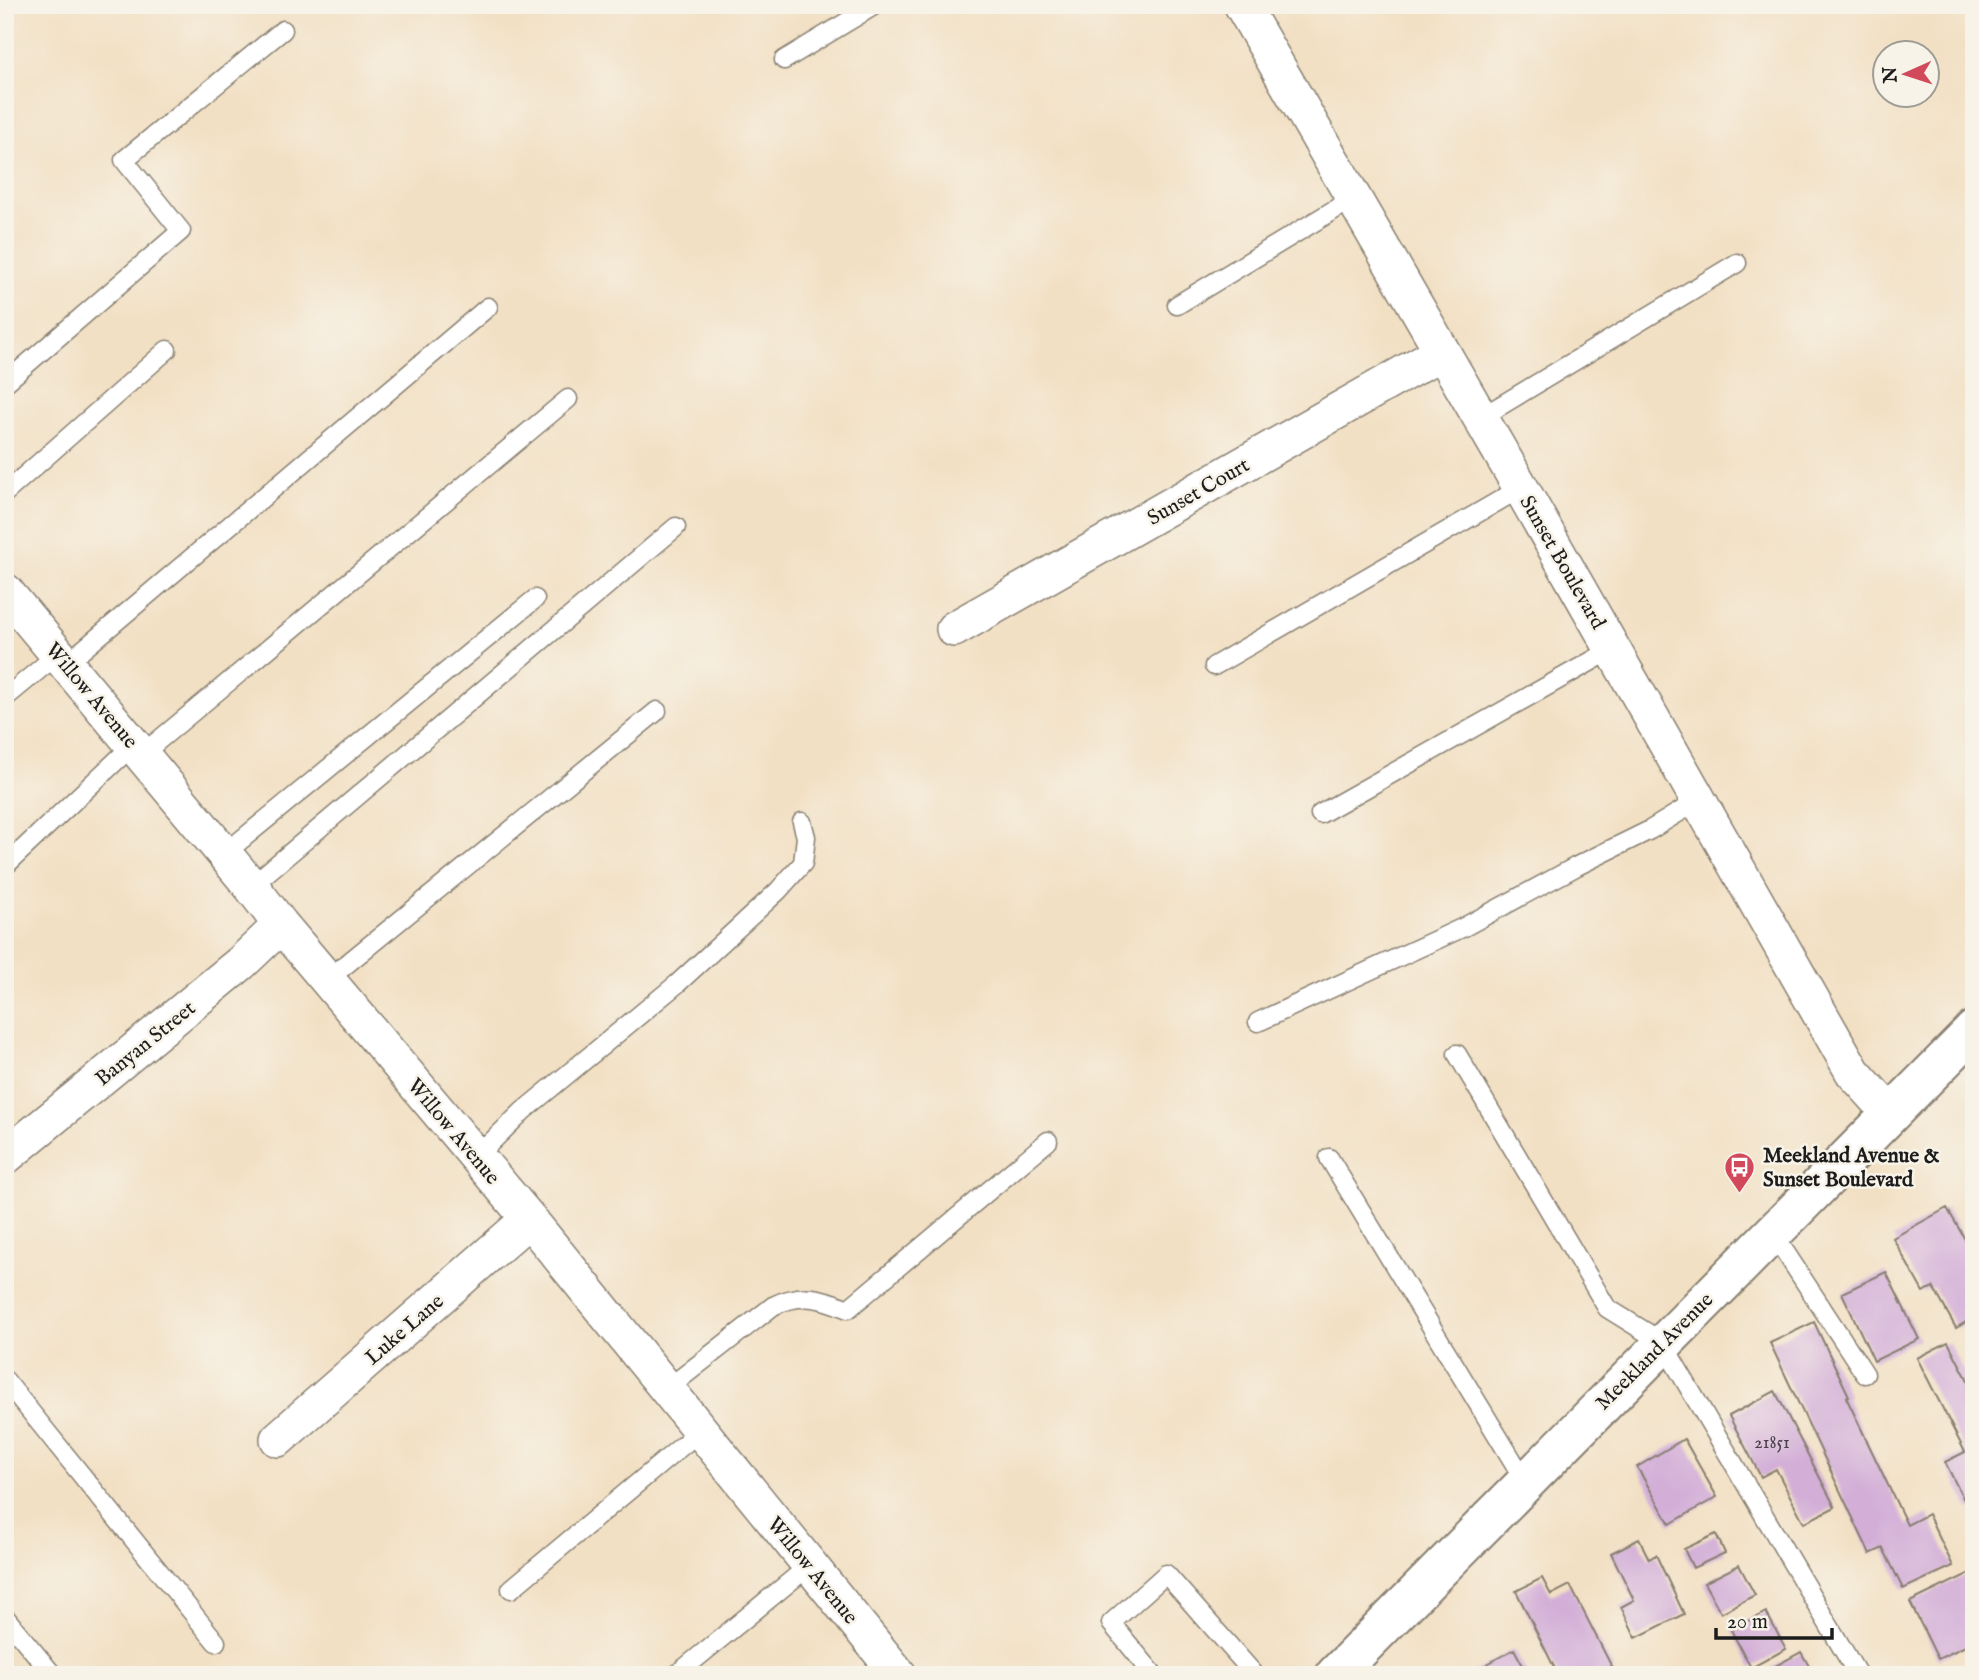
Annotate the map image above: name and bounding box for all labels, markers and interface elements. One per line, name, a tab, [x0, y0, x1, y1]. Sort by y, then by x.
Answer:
north arrow	[1870, 38, 1940, 108]
text: N	[1879, 65, 1903, 85]
street label: Sunset Court	[1143, 452, 1255, 532]
street label: Sunset Boulevard	[1512, 491, 1611, 635]
street label: Willow Avenue	[39, 637, 143, 755]
street label: Banyan Street	[90, 996, 202, 1093]
street label: Willow Avenue	[401, 1073, 505, 1191]
place label: Meekland Avenue & Sunset Boulevard	[1763, 1143, 1940, 1194]
bus stop icon: Meekland Avenue & Sunset Boulevard	[1723, 1150, 1757, 1194]
street label: Meekland Avenue	[1590, 1287, 1720, 1417]
street label: Luke Lane	[360, 1288, 450, 1372]
house number: 21851	[1754, 1432, 1790, 1455]
street label: Willow Avenue	[760, 1512, 864, 1630]
scale bar	[1716, 1596, 1832, 1640]
text: 20 m	[1727, 1609, 1768, 1636]

